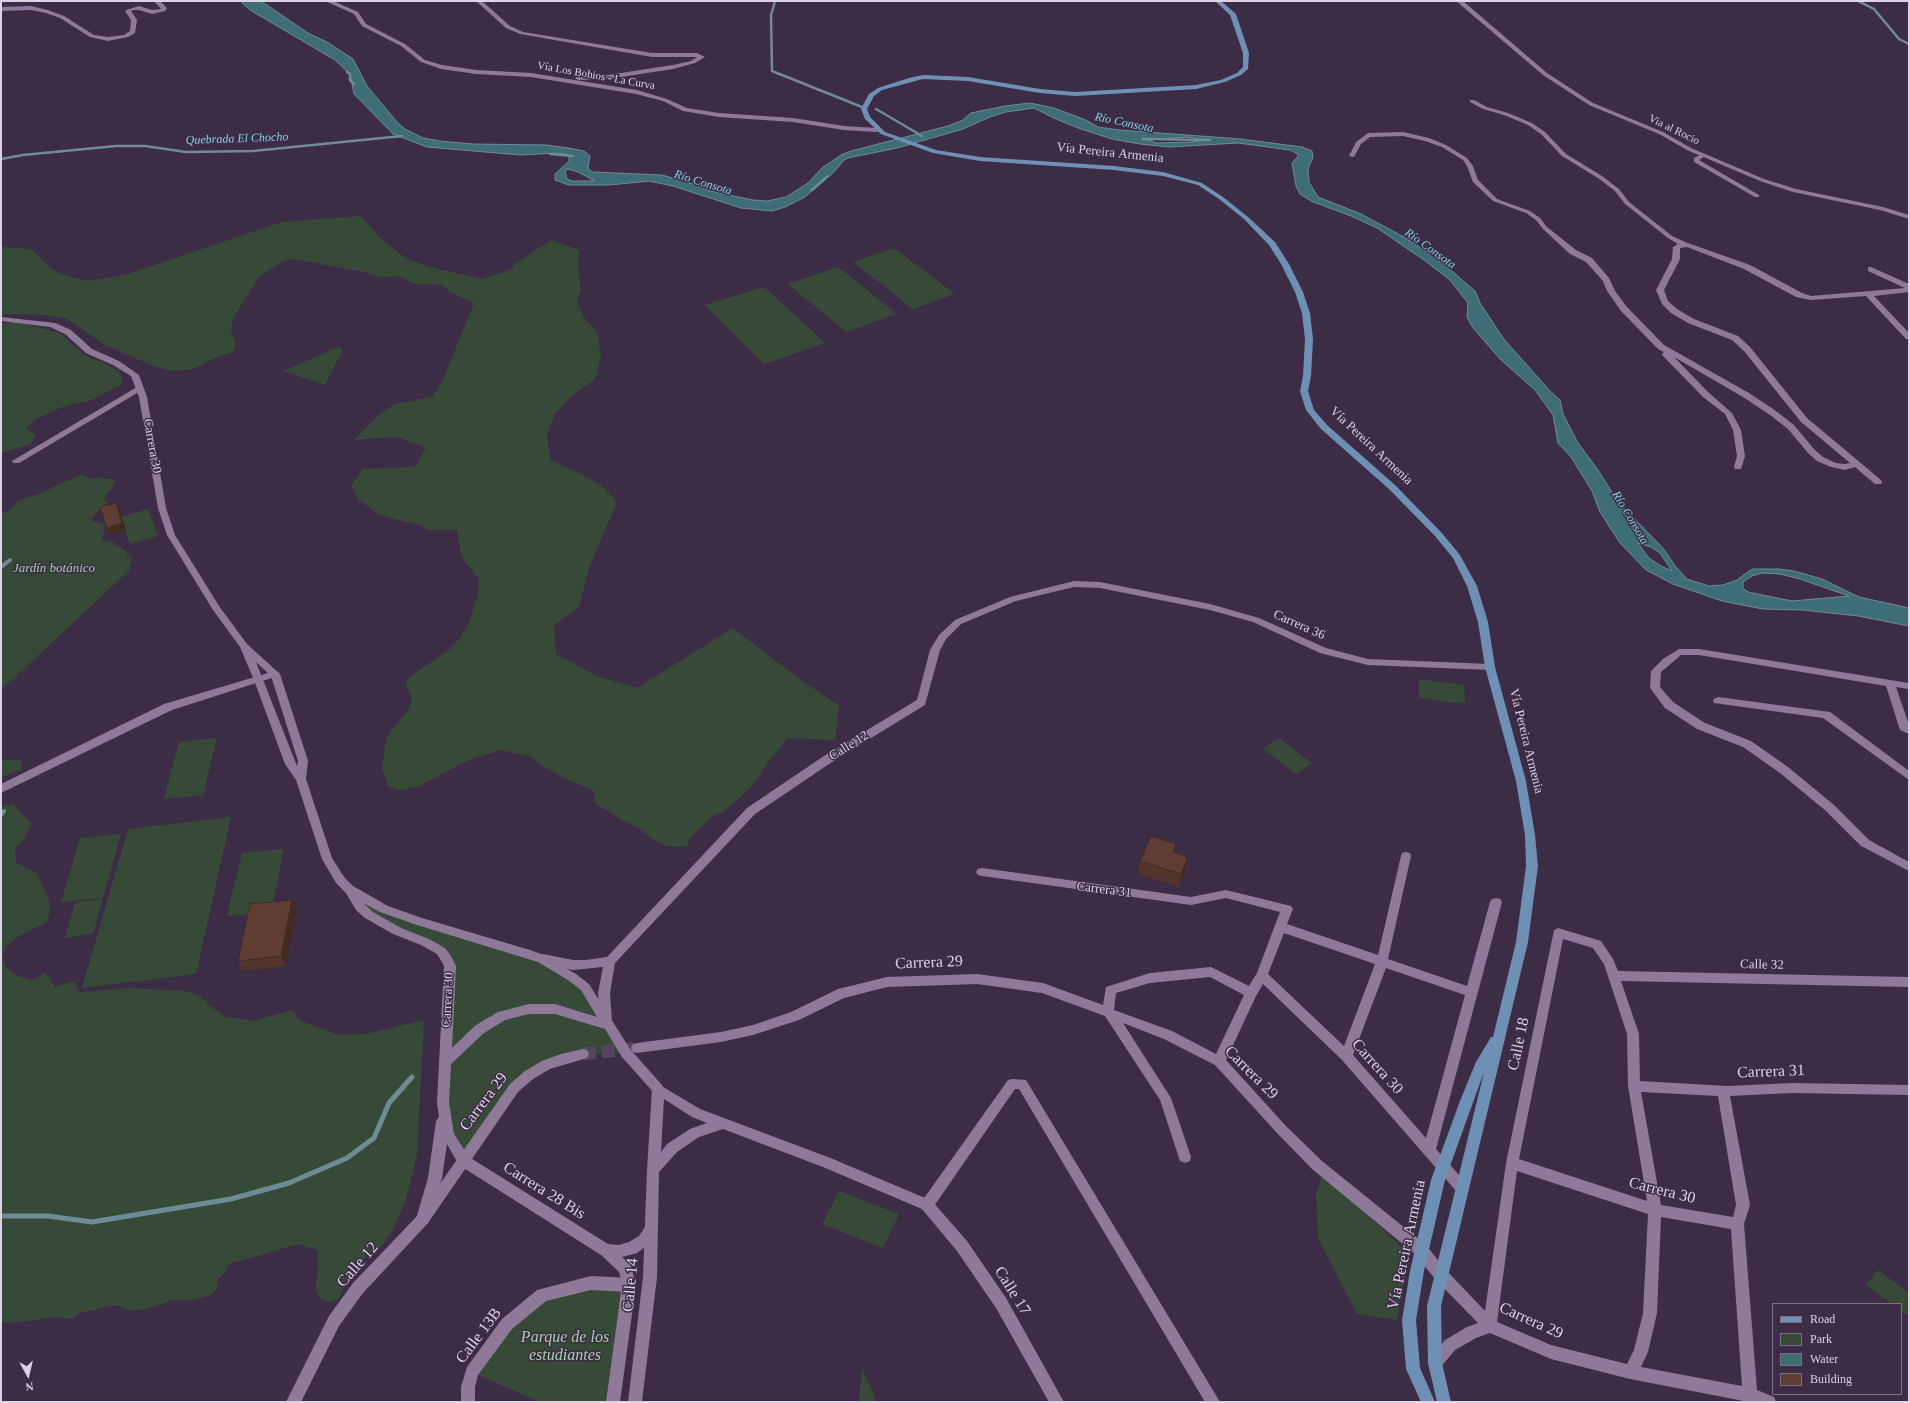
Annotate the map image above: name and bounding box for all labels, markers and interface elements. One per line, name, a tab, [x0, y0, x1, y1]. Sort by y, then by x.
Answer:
street label: Vía Los Bohios - La Curva	[536, 59, 656, 93]
water label: Río Consota	[1093, 110, 1155, 136]
street label: Via al Rocio	[1646, 112, 1702, 148]
water label: Quebrada El Chocho	[185, 130, 289, 148]
street label: Vía Pereira Armenia	[1056, 140, 1164, 166]
water label: Río Consota	[672, 167, 734, 199]
water label: Río Consota	[1402, 226, 1458, 272]
street label: Vía Pereira Armenia	[1326, 404, 1416, 488]
street label: Carrera 30	[140, 417, 164, 475]
water label: Río Consota	[1608, 489, 1652, 547]
park label: Jardín botánico	[13, 561, 95, 577]
street label: Carrera 36	[1271, 607, 1327, 643]
street label: Vía Pereira Armenia	[1505, 687, 1547, 795]
street label: Calle 12	[826, 728, 872, 764]
street label: Carrera 31	[1076, 879, 1132, 901]
street label: Carrera 29	[895, 952, 963, 974]
street label: Calle 32	[1740, 957, 1784, 973]
street label: Carrera 30	[439, 972, 457, 1028]
street label: Calle 18	[1504, 1016, 1534, 1072]
street label: Carrera 30	[1347, 1035, 1407, 1099]
street label: Carrera 29	[1220, 1042, 1282, 1104]
street label: Carrera 31	[1737, 1061, 1805, 1083]
street label: Carrera 29	[456, 1069, 512, 1135]
street label: Carrera 28 Bis	[499, 1158, 589, 1224]
street label: Carrera 30	[1627, 1173, 1697, 1209]
street label: Vía Pereira Armenia	[1384, 1178, 1430, 1312]
street label: Calle 12	[333, 1238, 383, 1292]
street label: Calle 14	[619, 1257, 643, 1313]
street label: Calle 17	[990, 1263, 1034, 1319]
street label: Carrera 29	[1496, 1298, 1566, 1344]
legend	[1772, 1303, 1902, 1395]
street label: Calle 13B	[452, 1304, 506, 1368]
text: Road	[1810, 1312, 1835, 1326]
park label: Parque de los estudiantes	[521, 1328, 609, 1366]
text: Park	[1810, 1332, 1832, 1346]
text: Water	[1810, 1352, 1838, 1366]
north arrow	[8, 1355, 48, 1395]
text: Building	[1810, 1372, 1852, 1386]
text: N	[25, 1380, 34, 1393]

